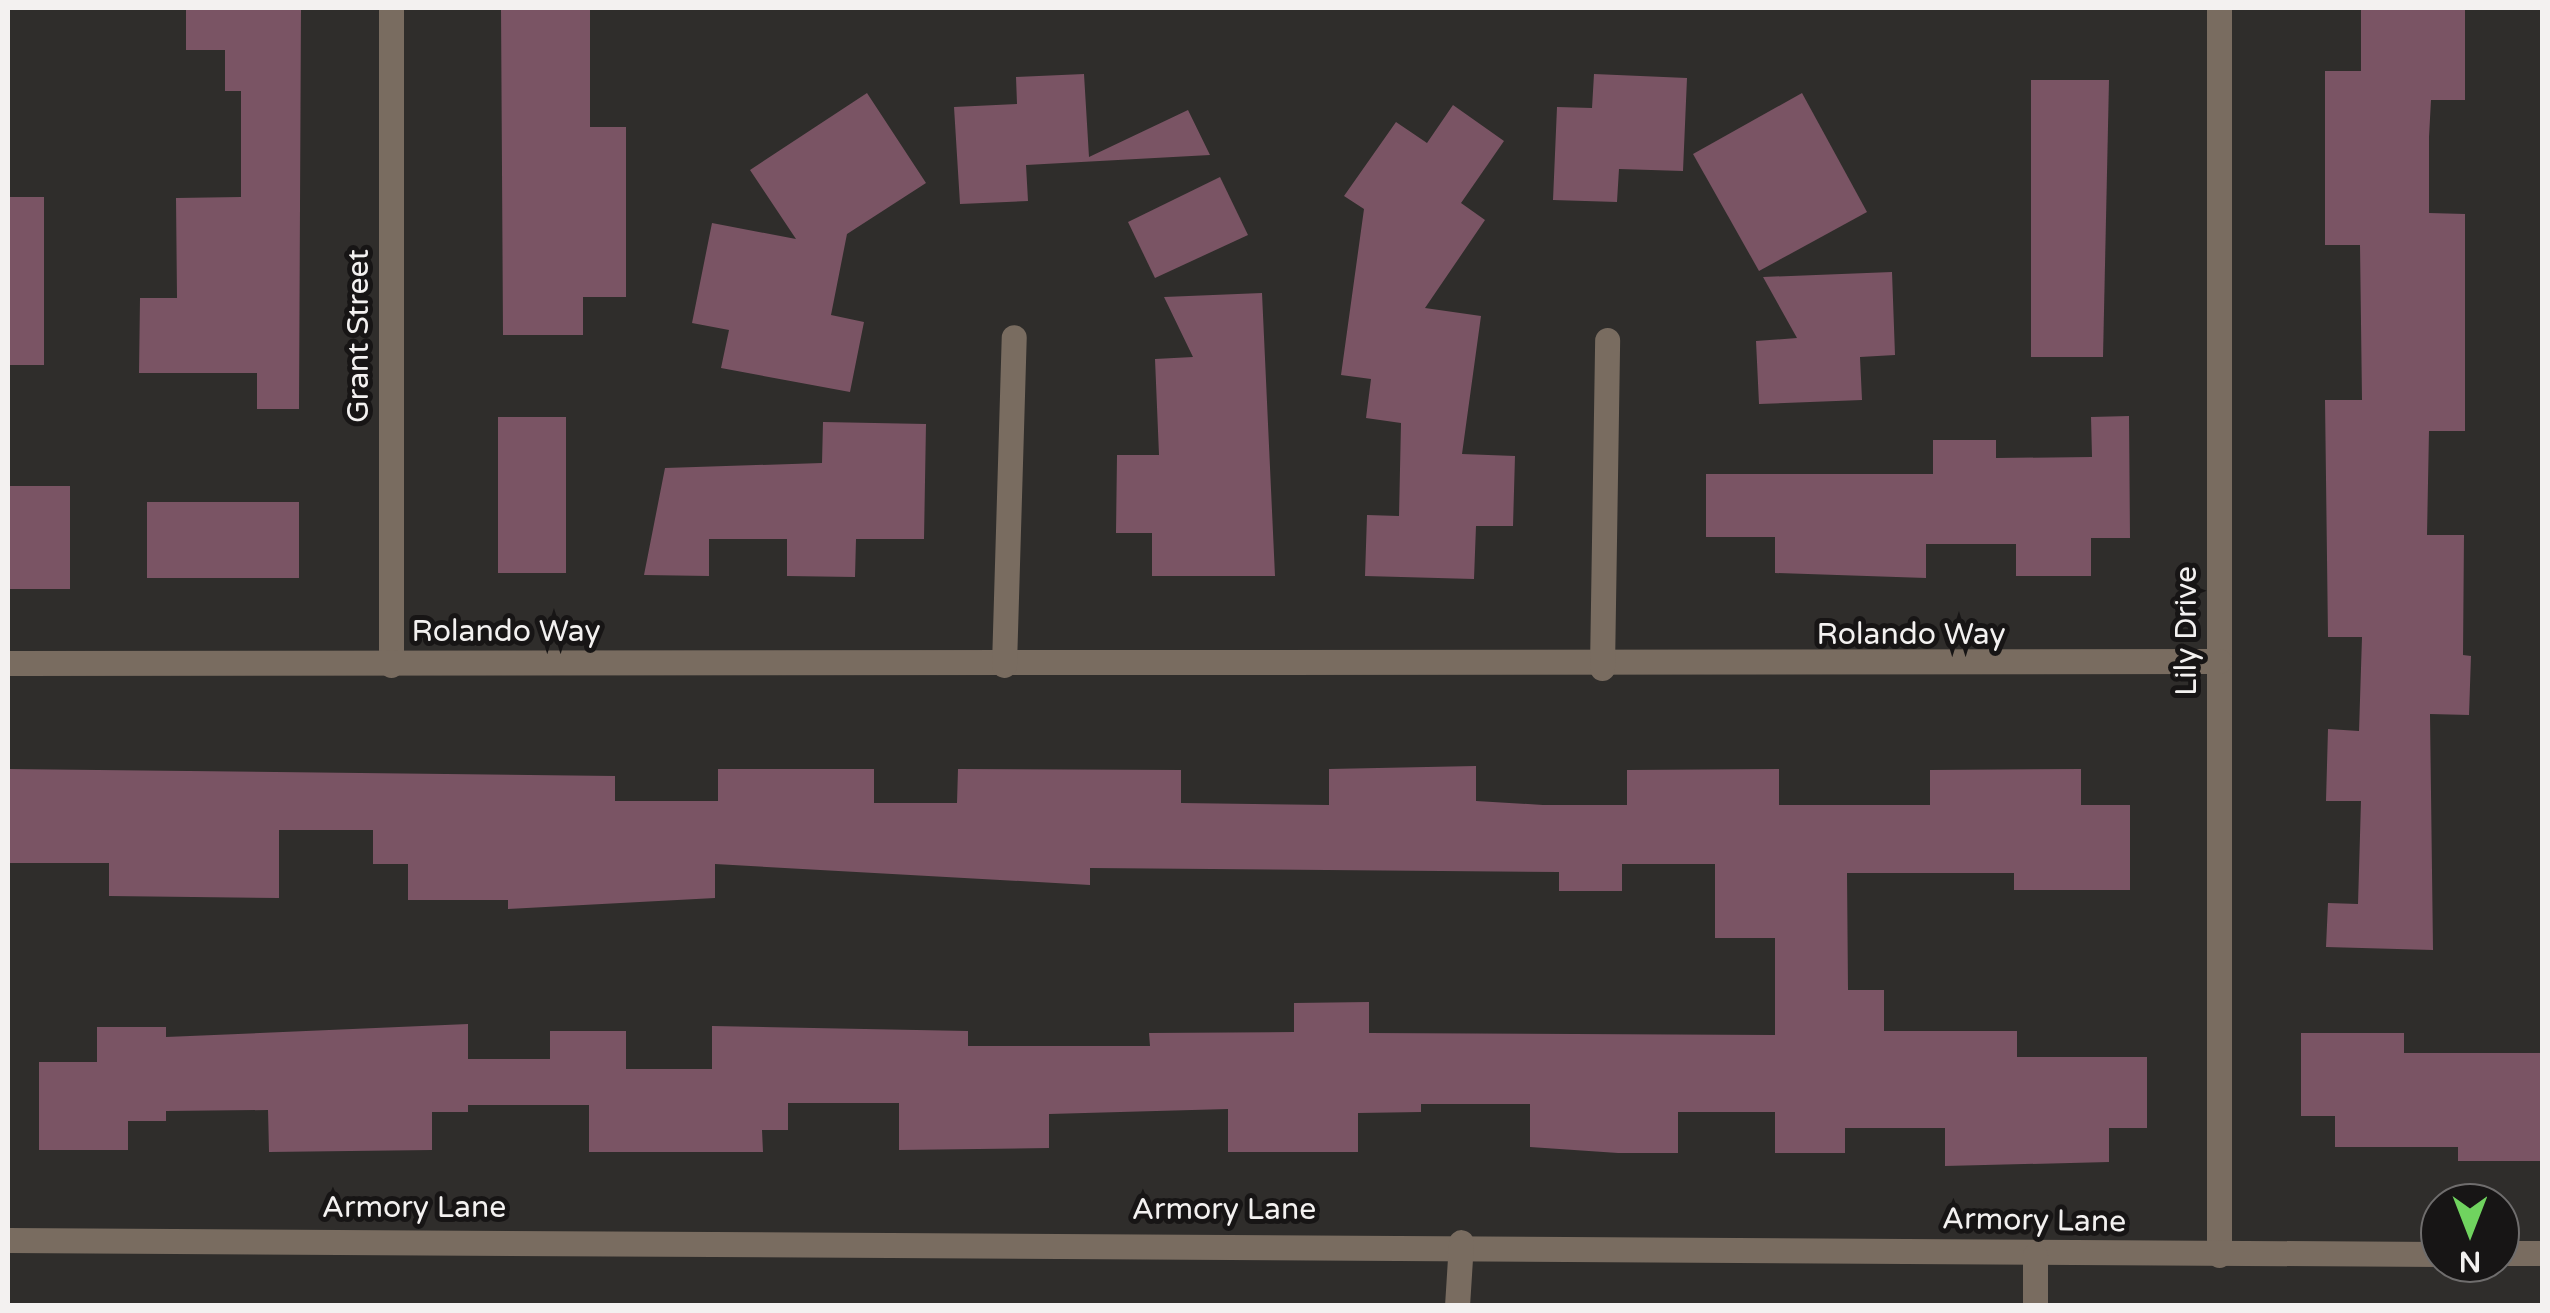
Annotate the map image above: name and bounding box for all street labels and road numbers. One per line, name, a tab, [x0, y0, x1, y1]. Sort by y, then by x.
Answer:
street label: Grant Street	[341, 249, 377, 423]
street label: Lily Drive	[2169, 566, 2205, 696]
street label: Rolando Way	[412, 614, 600, 650]
street label: Rolando Way	[1817, 617, 2005, 653]
street label: Armory Lane	[322, 1190, 506, 1226]
street label: Armory Lane	[1132, 1192, 1316, 1228]
street label: Armory Lane	[1942, 1201, 2126, 1241]

